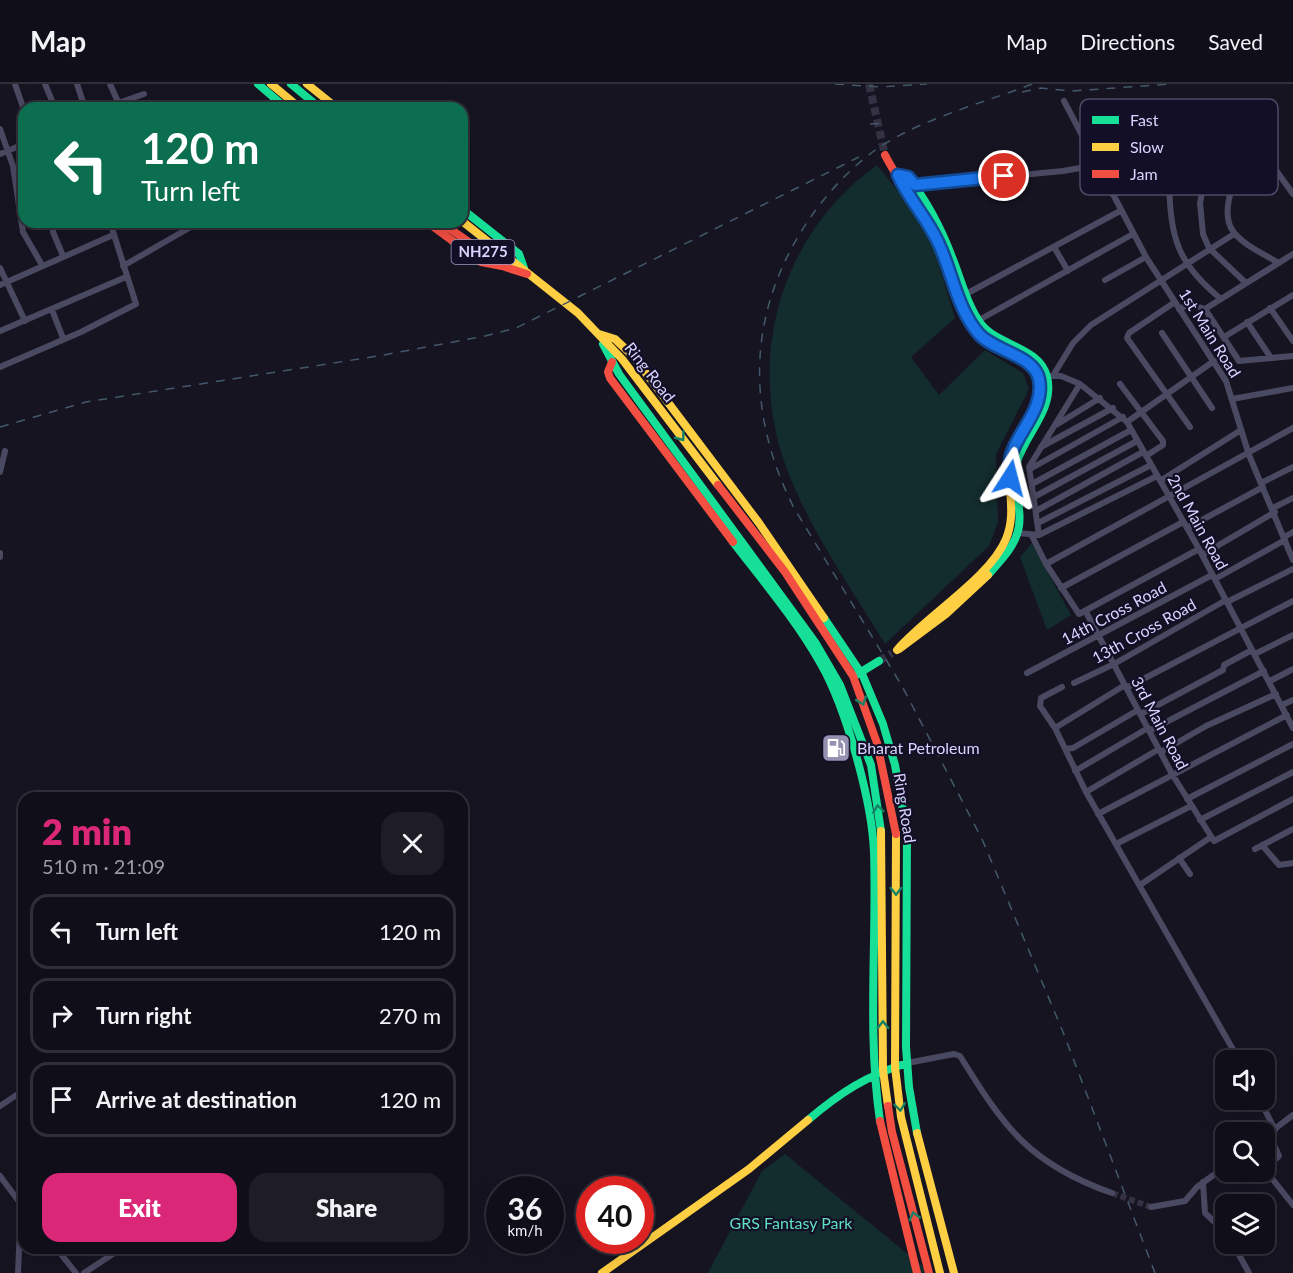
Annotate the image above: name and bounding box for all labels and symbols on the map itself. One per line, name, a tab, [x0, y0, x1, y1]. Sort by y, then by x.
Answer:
legend	[1080, 99, 1278, 195]
text: Fast	[1130, 110, 1159, 129]
text: Slow	[1130, 137, 1164, 156]
pin	[978, 150, 1029, 201]
text: Jam	[1130, 164, 1158, 183]
road number: NH275	[452, 240, 514, 264]
street label: 1st Main Road	[1176, 285, 1245, 381]
street label: Ring Road	[621, 338, 680, 405]
one-way arrow	[674, 430, 685, 441]
position arrow	[978, 446, 1042, 510]
street label: 2nd Main Road	[1164, 471, 1232, 573]
street label: 14th Cross Road	[1058, 577, 1169, 648]
street label: 13th Cross Road	[1088, 594, 1199, 667]
street label: 3rd Main Road	[1128, 673, 1193, 773]
one-way arrow	[854, 695, 867, 706]
fuel station icon: Bharat Petroleum	[820, 732, 852, 764]
place label: Bharat Petroleum	[857, 738, 980, 757]
street label: Ring Road	[891, 772, 920, 844]
one-way arrow	[873, 805, 885, 814]
one-way arrow	[890, 886, 902, 895]
one-way arrow	[877, 1020, 889, 1029]
one-way arrow	[893, 1102, 905, 1111]
speed limit sign: 40	[576, 1176, 654, 1254]
one-way arrow	[909, 1212, 922, 1222]
park label: GRS Fantasy Park	[730, 1213, 853, 1232]

